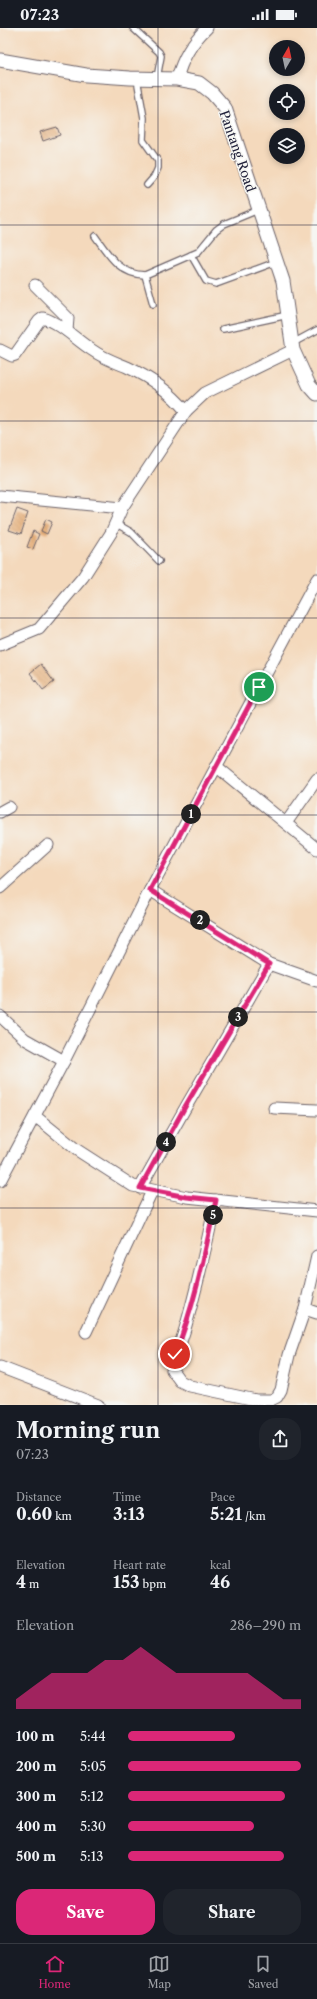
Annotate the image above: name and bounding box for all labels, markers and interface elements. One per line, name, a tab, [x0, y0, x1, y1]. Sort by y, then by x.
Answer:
text: 07:23	[20, 5, 59, 24]
north arrow	[269, 40, 305, 76]
map controls	[269, 40, 305, 164]
button: locate	[269, 84, 305, 120]
street label: Pantang Road	[217, 108, 259, 194]
button: layers	[269, 128, 305, 164]
pin	[242, 670, 276, 704]
icon: arrive	[248, 676, 270, 698]
pin: 1	[181, 804, 201, 824]
text: 1	[189, 807, 193, 821]
pin: 2	[190, 910, 210, 930]
text: 2	[197, 913, 203, 927]
pin: 3	[228, 1007, 248, 1027]
text: 3	[235, 1010, 241, 1024]
pin: 4	[156, 1132, 176, 1152]
text: 4	[163, 1135, 169, 1149]
pin: 5	[203, 1205, 223, 1225]
text: 5	[210, 1208, 216, 1222]
pin	[158, 1337, 192, 1371]
icon: check	[164, 1343, 186, 1365]
text: Morning run	[16, 1417, 160, 1444]
button: share	[259, 1418, 301, 1460]
text: 07:23	[16, 1446, 49, 1462]
text: Distance	[16, 1490, 62, 1504]
text: Time	[113, 1490, 141, 1504]
text: Pace	[210, 1490, 235, 1504]
text: 0.60	[16, 1504, 52, 1524]
text: 3:13	[113, 1504, 145, 1524]
text: 5:21	[210, 1504, 242, 1524]
text: km	[52, 1509, 72, 1523]
text: /km	[242, 1509, 266, 1523]
text: Elevation	[16, 1558, 65, 1572]
text: Heart rate	[113, 1558, 166, 1572]
text: kcal	[210, 1558, 231, 1572]
text: 4	[16, 1572, 26, 1592]
text: 153	[113, 1572, 140, 1592]
text: 46	[210, 1572, 230, 1592]
text: m	[26, 1577, 39, 1591]
text: bpm	[140, 1577, 166, 1591]
text: Elevation	[16, 1617, 74, 1633]
text: 286–290 m	[230, 1617, 301, 1633]
text: 100 m	[16, 1728, 55, 1744]
text: 5:44	[80, 1728, 106, 1744]
text: 200 m	[16, 1758, 56, 1774]
text: 5:05	[80, 1758, 106, 1774]
text: 300 m	[16, 1788, 56, 1804]
text: 5:12	[80, 1788, 104, 1804]
text: 400 m	[16, 1818, 56, 1834]
text: 5:30	[80, 1818, 106, 1834]
text: 500 m	[16, 1848, 56, 1864]
text: 5:13	[80, 1848, 103, 1864]
button: Save	[16, 1889, 155, 1935]
button: Share	[163, 1889, 301, 1935]
tab: Home	[38, 1953, 71, 1991]
tab: Map	[148, 1953, 171, 1991]
tab: Saved	[248, 1953, 279, 1991]

